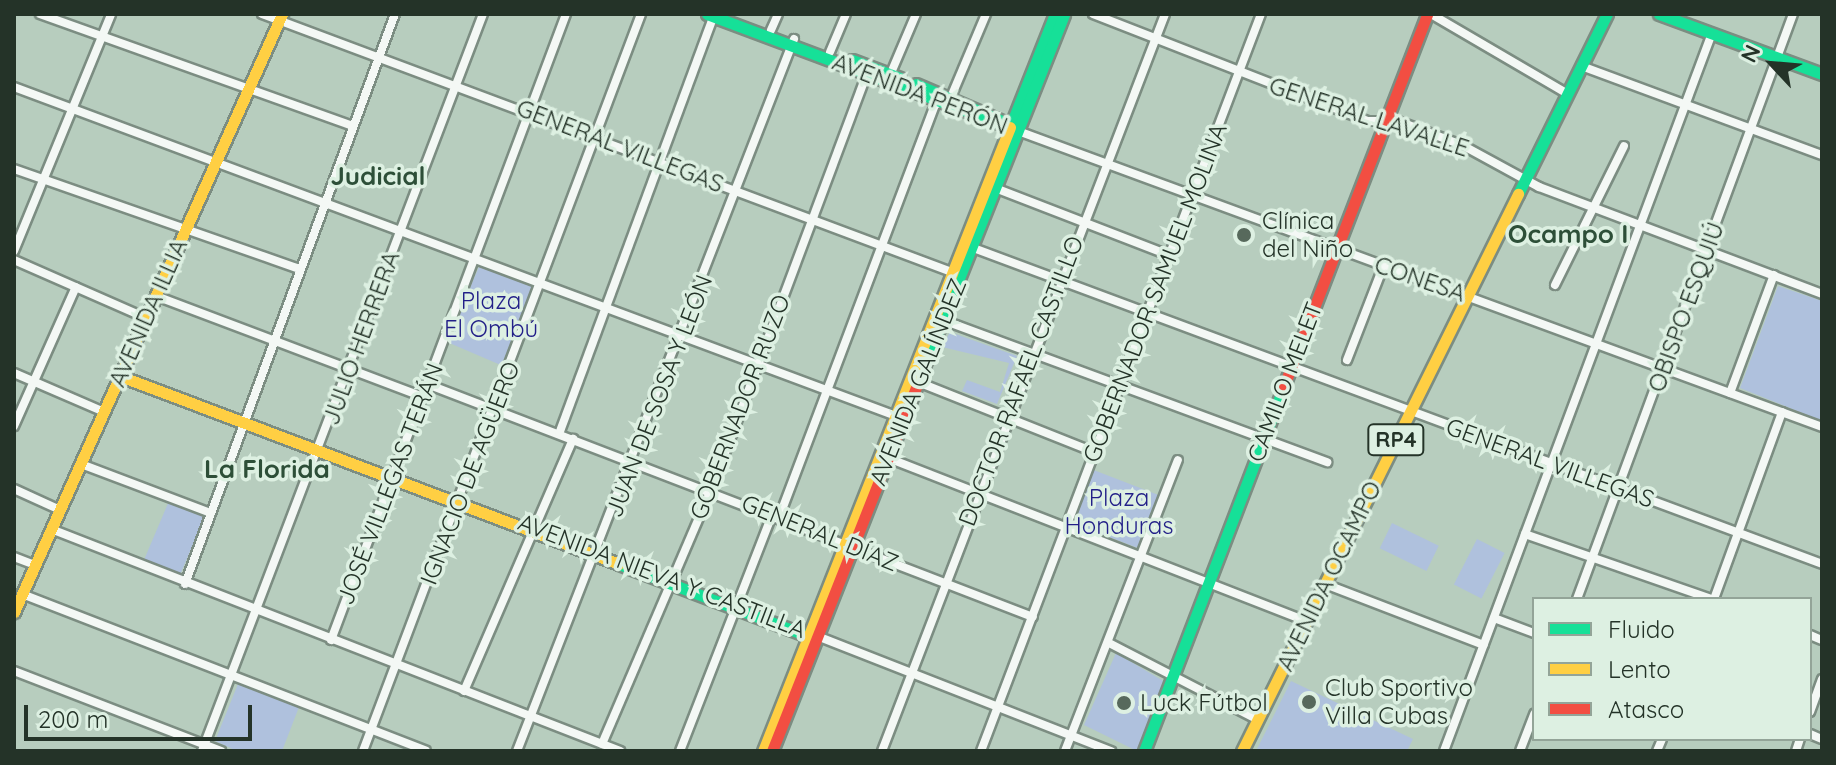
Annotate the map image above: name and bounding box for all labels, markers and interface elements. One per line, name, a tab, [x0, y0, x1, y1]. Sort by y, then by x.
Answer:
north arrow	[1732, 24, 1812, 104]
text: N	[1734, 40, 1767, 67]
street label: AVENIDA PERÓN	[828, 47, 1012, 141]
street label: GENERAL LAVALLE	[1266, 71, 1472, 163]
street label: GENERAL VILLEGAS	[513, 93, 727, 199]
street label: GOBERNADOR SAMUEL MOLINA	[1077, 120, 1233, 466]
district label: Judicial	[330, 160, 426, 192]
place label: Clínica del Niño	[1262, 207, 1353, 263]
district label: Ocampo I	[1508, 218, 1628, 250]
street label: OBISPO ESQUIÚ	[1642, 218, 1730, 396]
marker: Clínica del Niño	[1233, 224, 1255, 246]
street label: DOCTOR RAFAEL CASTILLO	[952, 232, 1090, 530]
street label: AVENIDA ILLIA	[103, 235, 193, 391]
street label: JULIO HERRERA	[316, 247, 406, 429]
street label: CONESA	[1371, 250, 1469, 308]
street label: JUAN DE SOSA Y LEÓN	[599, 271, 719, 521]
street label: AVENIDA GALÍNDEZ	[863, 274, 973, 490]
park label: Plaza El Ombú	[444, 287, 538, 343]
street label: GOBERNADOR RUZO	[684, 291, 796, 523]
street label: CAMILO MELET	[1241, 298, 1329, 466]
street label: IGNACIO DE AGÜERO	[414, 357, 526, 589]
street label: JOSÉ VILLEGAS TERÁN	[331, 359, 449, 609]
street label: GENERAL VILLEGAS	[1442, 412, 1658, 514]
road number: RP4	[1366, 422, 1426, 458]
district label: La Florida	[204, 453, 330, 485]
street label: AVENIDA OCAMPO	[1271, 476, 1387, 676]
park label: Plaza Honduras	[1065, 484, 1173, 540]
street label: GENERAL DÍAZ	[737, 488, 903, 578]
street label: AVENIDA NIEVA Y CASTILLA	[514, 508, 810, 644]
legend	[1532, 597, 1812, 741]
text: Fluido	[1608, 614, 1675, 644]
text: Lento	[1608, 654, 1671, 684]
place label: Club Sportivo Villa Cubas	[1325, 674, 1473, 730]
scale bar	[28, 689, 256, 739]
place label: Luck Fútbol	[1140, 689, 1268, 717]
marker: Club Sportivo Villa Cubas	[1300, 693, 1318, 711]
marker: Luck Fútbol	[1115, 694, 1133, 712]
text: Atasco	[1608, 694, 1684, 724]
text: 200 m	[38, 704, 108, 734]

